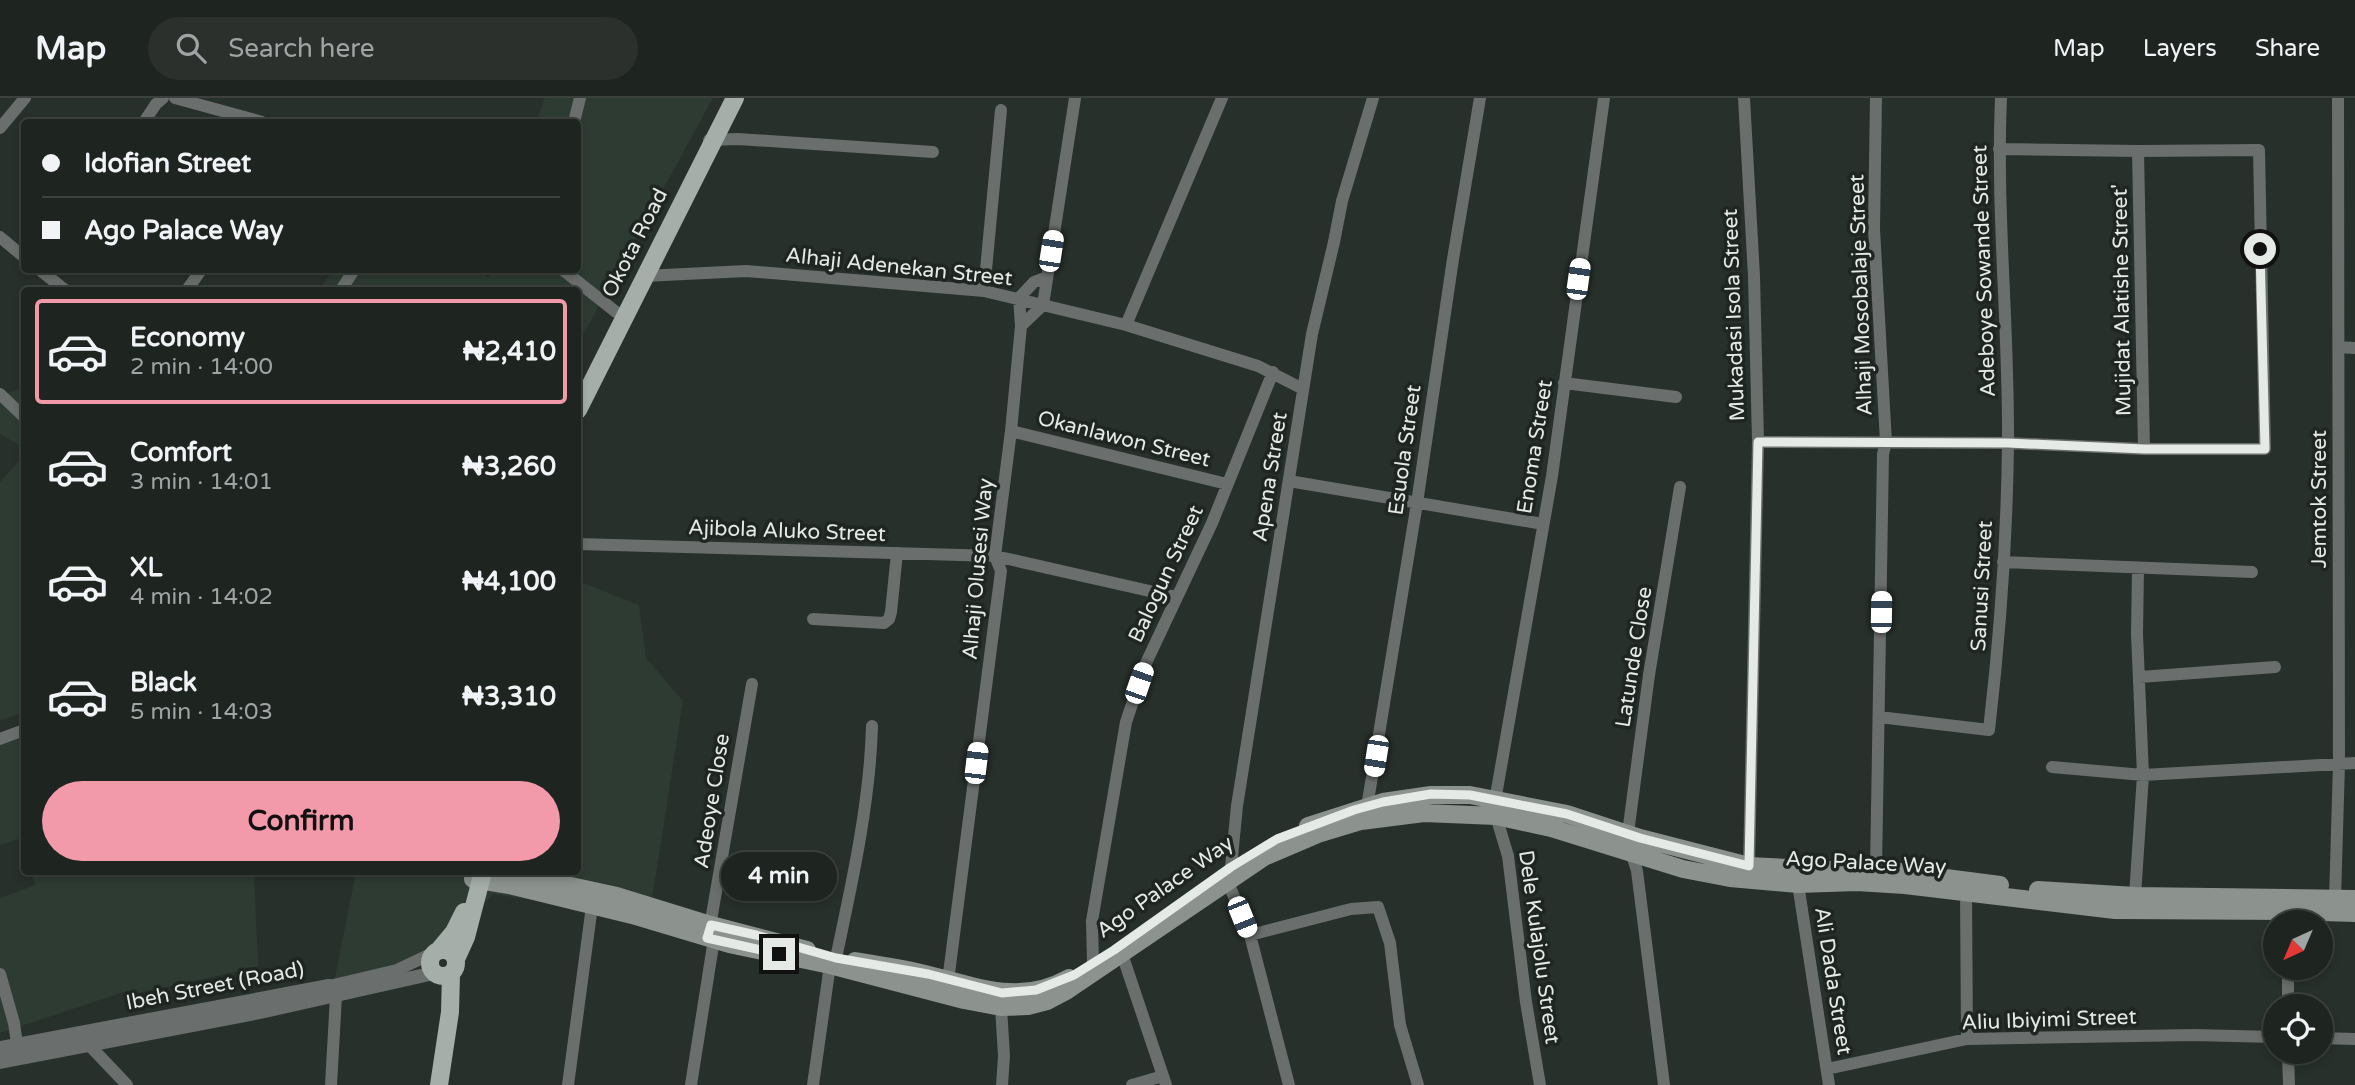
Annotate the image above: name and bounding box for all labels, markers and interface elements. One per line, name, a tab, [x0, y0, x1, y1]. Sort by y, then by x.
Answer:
search box	[148, 17, 638, 80]
text: Map	[35, 29, 106, 68]
icon: search	[172, 29, 210, 67]
text: Search here	[228, 33, 374, 64]
text: Map	[2053, 34, 2105, 63]
text: Layers	[2143, 34, 2217, 63]
text: Share	[2255, 34, 2320, 63]
street label: Adeboye Sowande Street	[1967, 145, 2001, 397]
text: Idofian Street	[84, 148, 251, 179]
street label: Alhaji Mosobalaje Street	[1844, 174, 1878, 416]
street label: Okota Road	[597, 184, 673, 302]
street label: Mujidat Alatishe Street'	[2107, 184, 2137, 416]
street label: Mukadasi Isola Street	[1718, 208, 1750, 422]
text: Ago Palace Way	[84, 215, 283, 246]
car	[1038, 229, 1065, 273]
route start	[2244, 233, 2276, 265]
street label: Alhaji Adenekan Street	[784, 243, 1014, 291]
car	[1565, 257, 1592, 301]
icon: car	[46, 320, 109, 383]
text: Economy	[130, 322, 245, 353]
text: ₦2,410	[463, 336, 556, 367]
text: 2 min · 14:00	[130, 353, 273, 381]
street label: Enoma Street	[1512, 378, 1558, 516]
street label: Esuola Street	[1383, 383, 1427, 517]
street label: Okanlawon Street	[1035, 405, 1213, 473]
street label: Apena Street	[1247, 410, 1293, 544]
street label: Jemtok Street	[2307, 430, 2332, 568]
icon: car	[46, 435, 109, 498]
text: Comfort	[130, 437, 232, 468]
text: ₦3,260	[462, 451, 556, 482]
text: 3 min · 14:01	[130, 468, 273, 496]
street label: Alhaji Olusesi Way	[958, 477, 998, 661]
street label: Balogun Street	[1123, 501, 1209, 647]
street label: Ajibola Aluko Street	[688, 515, 886, 547]
street label: Sanusi Street	[1966, 520, 1998, 652]
icon: car	[46, 550, 109, 613]
text: XL	[130, 552, 162, 583]
text: ₦4,100	[462, 566, 556, 597]
text: 4 min · 14:02	[130, 583, 273, 611]
street label: Latunde Close	[1611, 585, 1658, 729]
car	[1871, 591, 1892, 633]
car	[1123, 660, 1156, 706]
icon: car	[46, 665, 109, 728]
text: Black	[130, 667, 197, 698]
text: ₦3,310	[462, 681, 556, 712]
text: 5 min · 14:03	[130, 698, 273, 726]
street label: Adeoye Close	[689, 732, 735, 870]
car	[1363, 734, 1390, 778]
car	[964, 741, 989, 785]
button: Confirm	[42, 781, 560, 861]
street label: Ago Palace Way	[1092, 831, 1238, 943]
street label: Ago Palace Way	[1785, 846, 1947, 880]
street label: Dele Kulajolu Street	[1513, 849, 1565, 1045]
callout: 4 min	[721, 852, 837, 902]
text: 4 min	[748, 862, 810, 890]
car	[1225, 894, 1260, 940]
street label: Ali Dada Street	[1809, 905, 1857, 1057]
north arrow	[2263, 910, 2333, 980]
map controls	[2263, 910, 2333, 1064]
route end	[763, 938, 795, 970]
street label: Ibeh Street (Road)	[124, 956, 306, 1016]
button: locate	[2263, 994, 2333, 1064]
street label: Aliu Ibiyimi Street	[1961, 1004, 2137, 1036]

